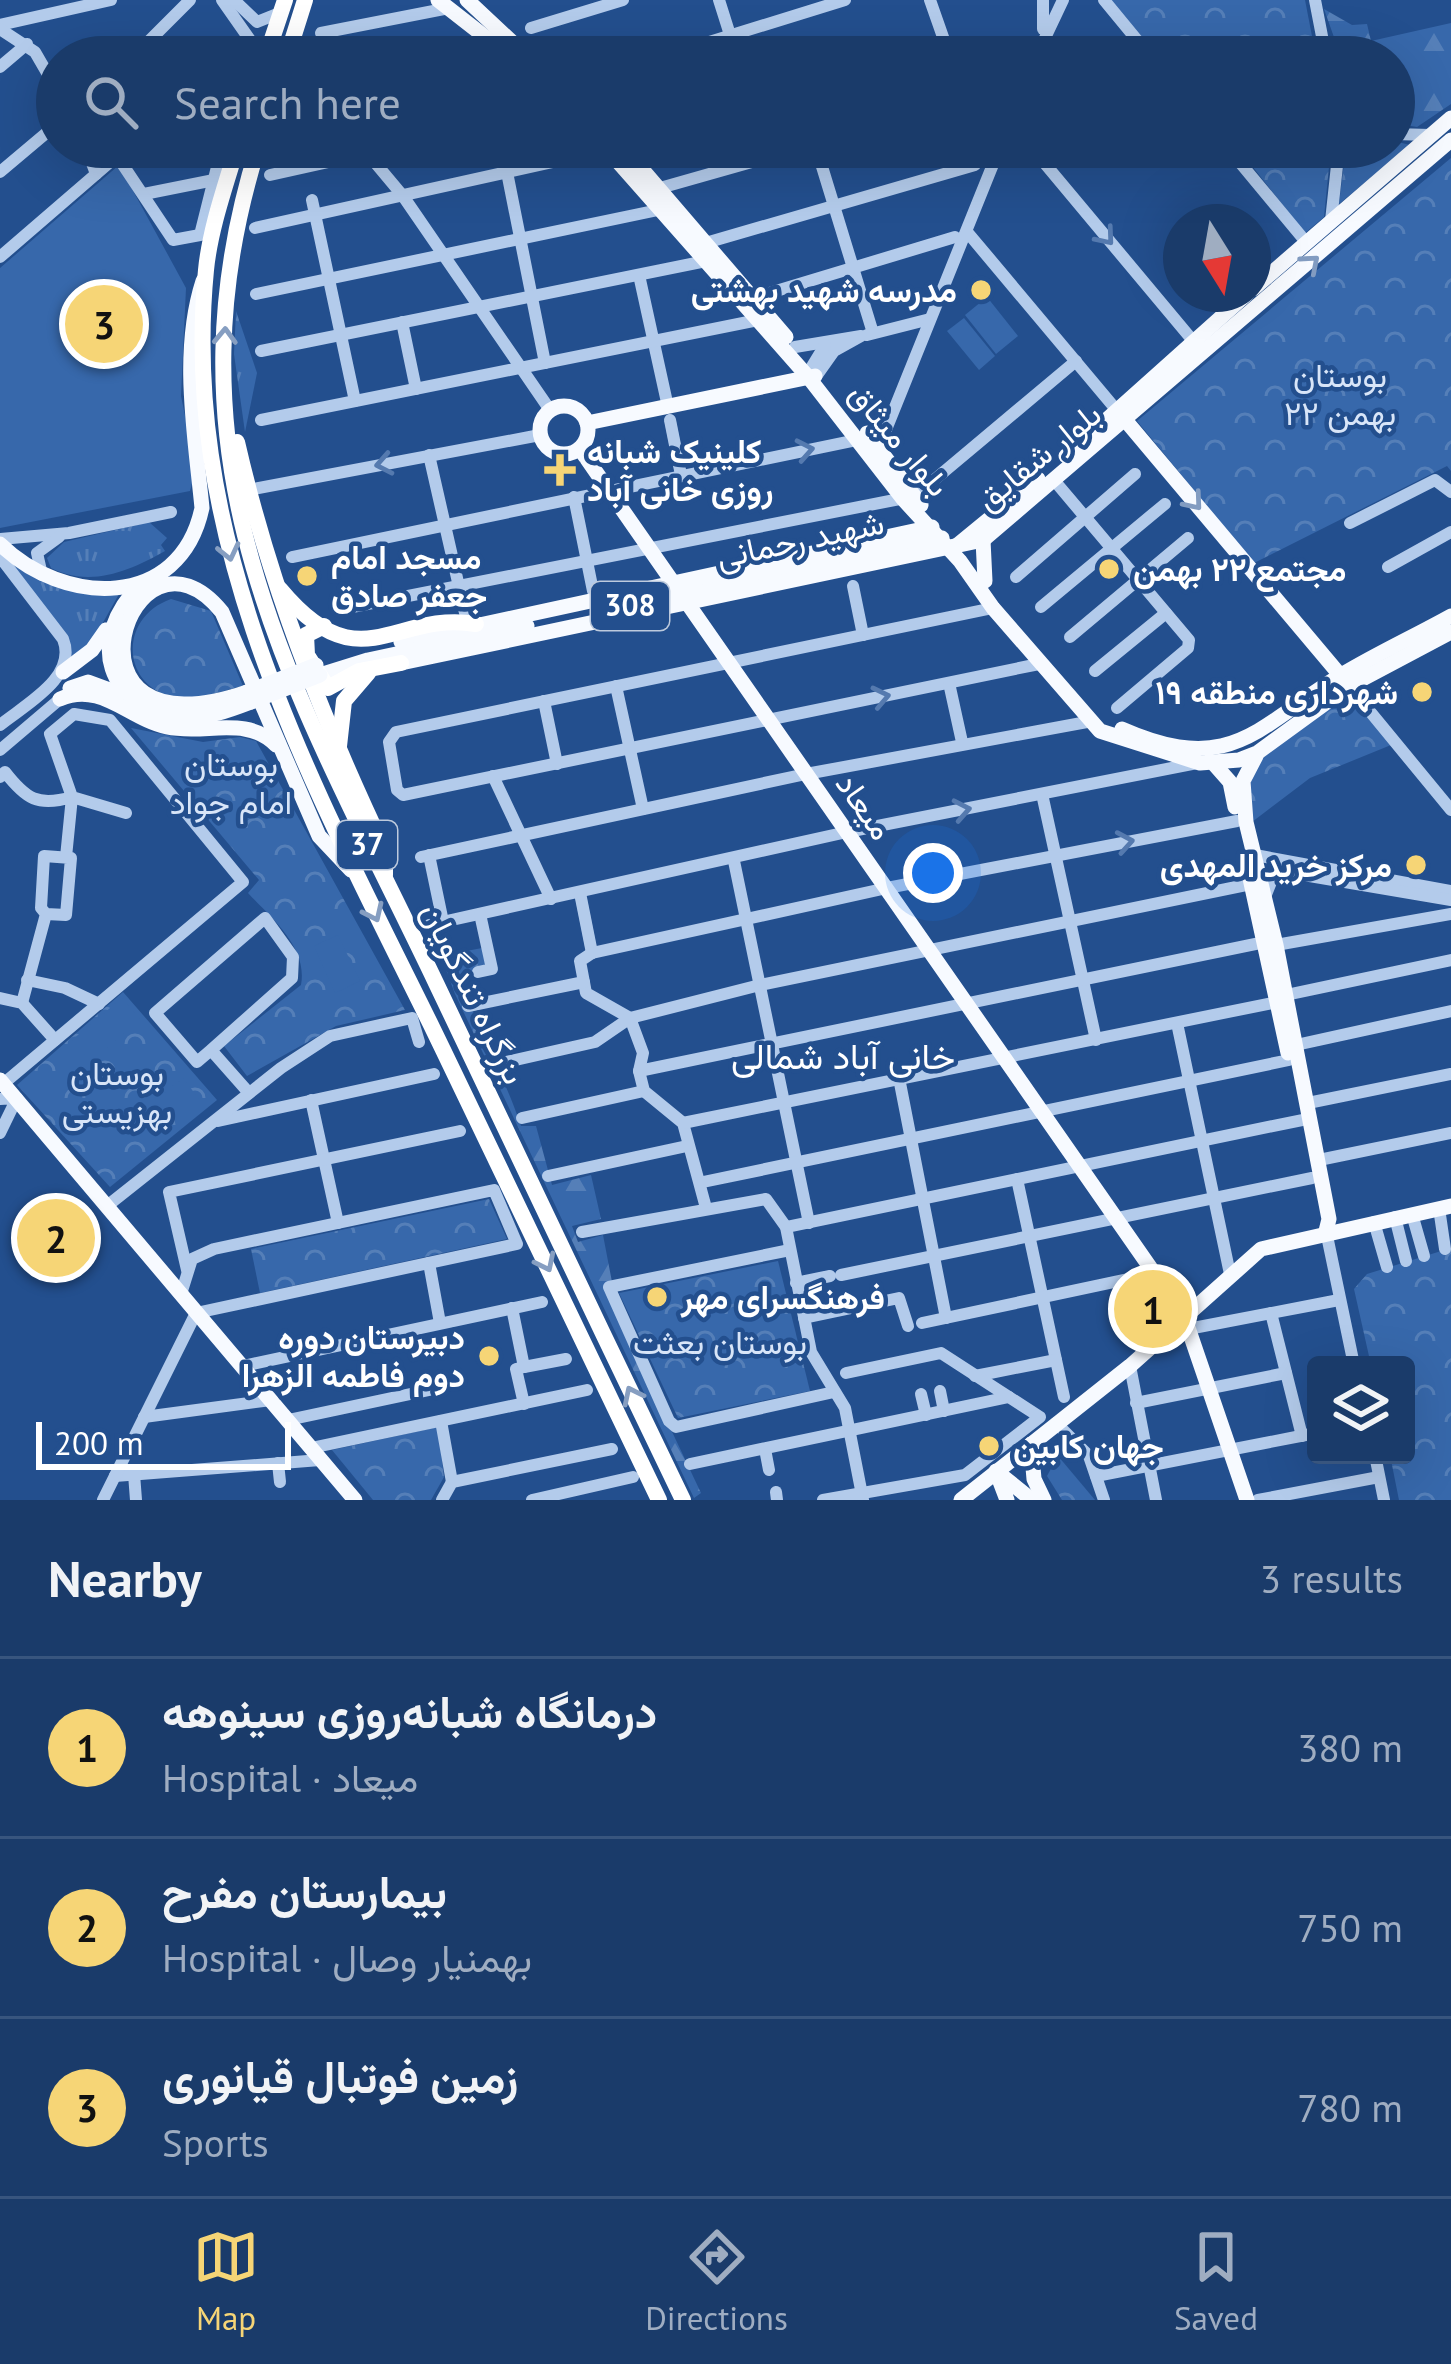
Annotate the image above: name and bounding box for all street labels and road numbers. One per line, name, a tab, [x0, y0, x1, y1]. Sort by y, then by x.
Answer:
street label: بلوار میثاق	[840, 373, 961, 505]
street label: بلوار شقایق	[966, 392, 1109, 519]
street label: شهید رحمانی	[712, 500, 888, 577]
road number: 308	[591, 582, 669, 630]
street label: میعاد	[827, 764, 904, 848]
road number: 37	[337, 821, 397, 869]
street label: بزرگراه تندگویان	[412, 895, 537, 1091]

